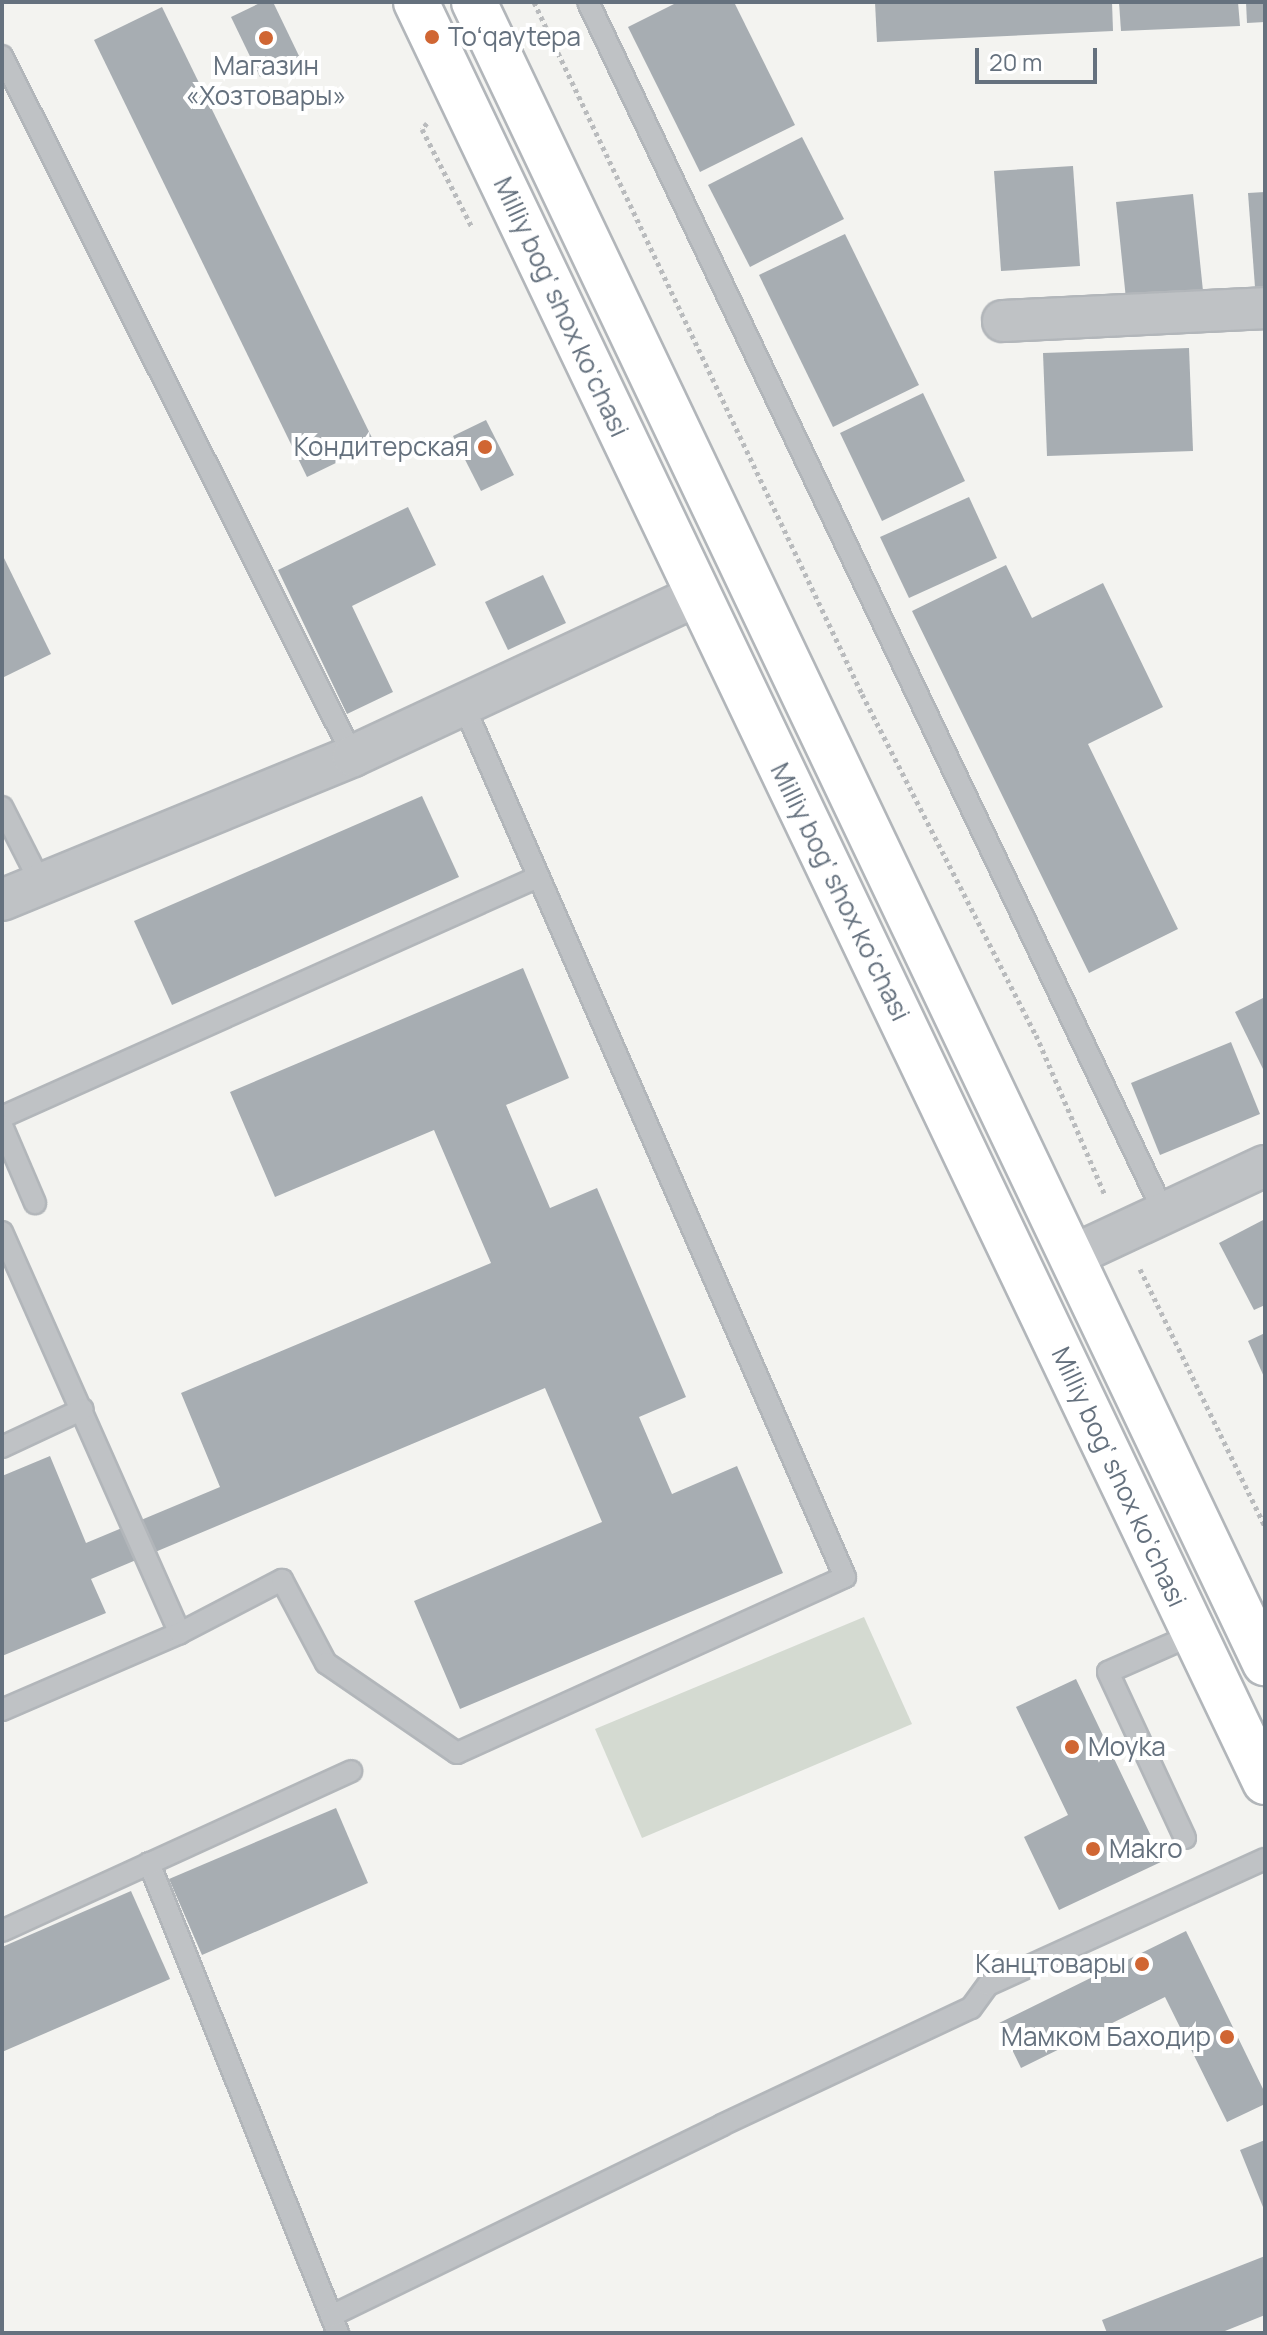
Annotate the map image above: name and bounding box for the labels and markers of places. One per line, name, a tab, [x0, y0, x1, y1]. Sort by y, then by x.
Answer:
place label: Toʻqaytepa	[448, 21, 581, 53]
marker: Toʻqaytepa	[423, 28, 441, 46]
marker: Магазин «Хозтовары»	[257, 29, 275, 47]
place label: Магазин «Хозтовары»	[186, 50, 346, 112]
place label: Кондитерская	[294, 431, 469, 463]
marker: Кондитерская	[476, 438, 494, 456]
place label: Moyka	[1088, 1731, 1166, 1763]
marker: Moyka	[1063, 1738, 1081, 1756]
place label: Makro	[1109, 1833, 1183, 1865]
marker: Makro	[1084, 1840, 1102, 1858]
place label: Канцтовары	[975, 1948, 1126, 1980]
marker: Канцтовары	[1133, 1955, 1151, 1973]
place label: Мамком Баходир	[1001, 2021, 1211, 2053]
marker: Мамком Баходир	[1218, 2028, 1236, 2046]

